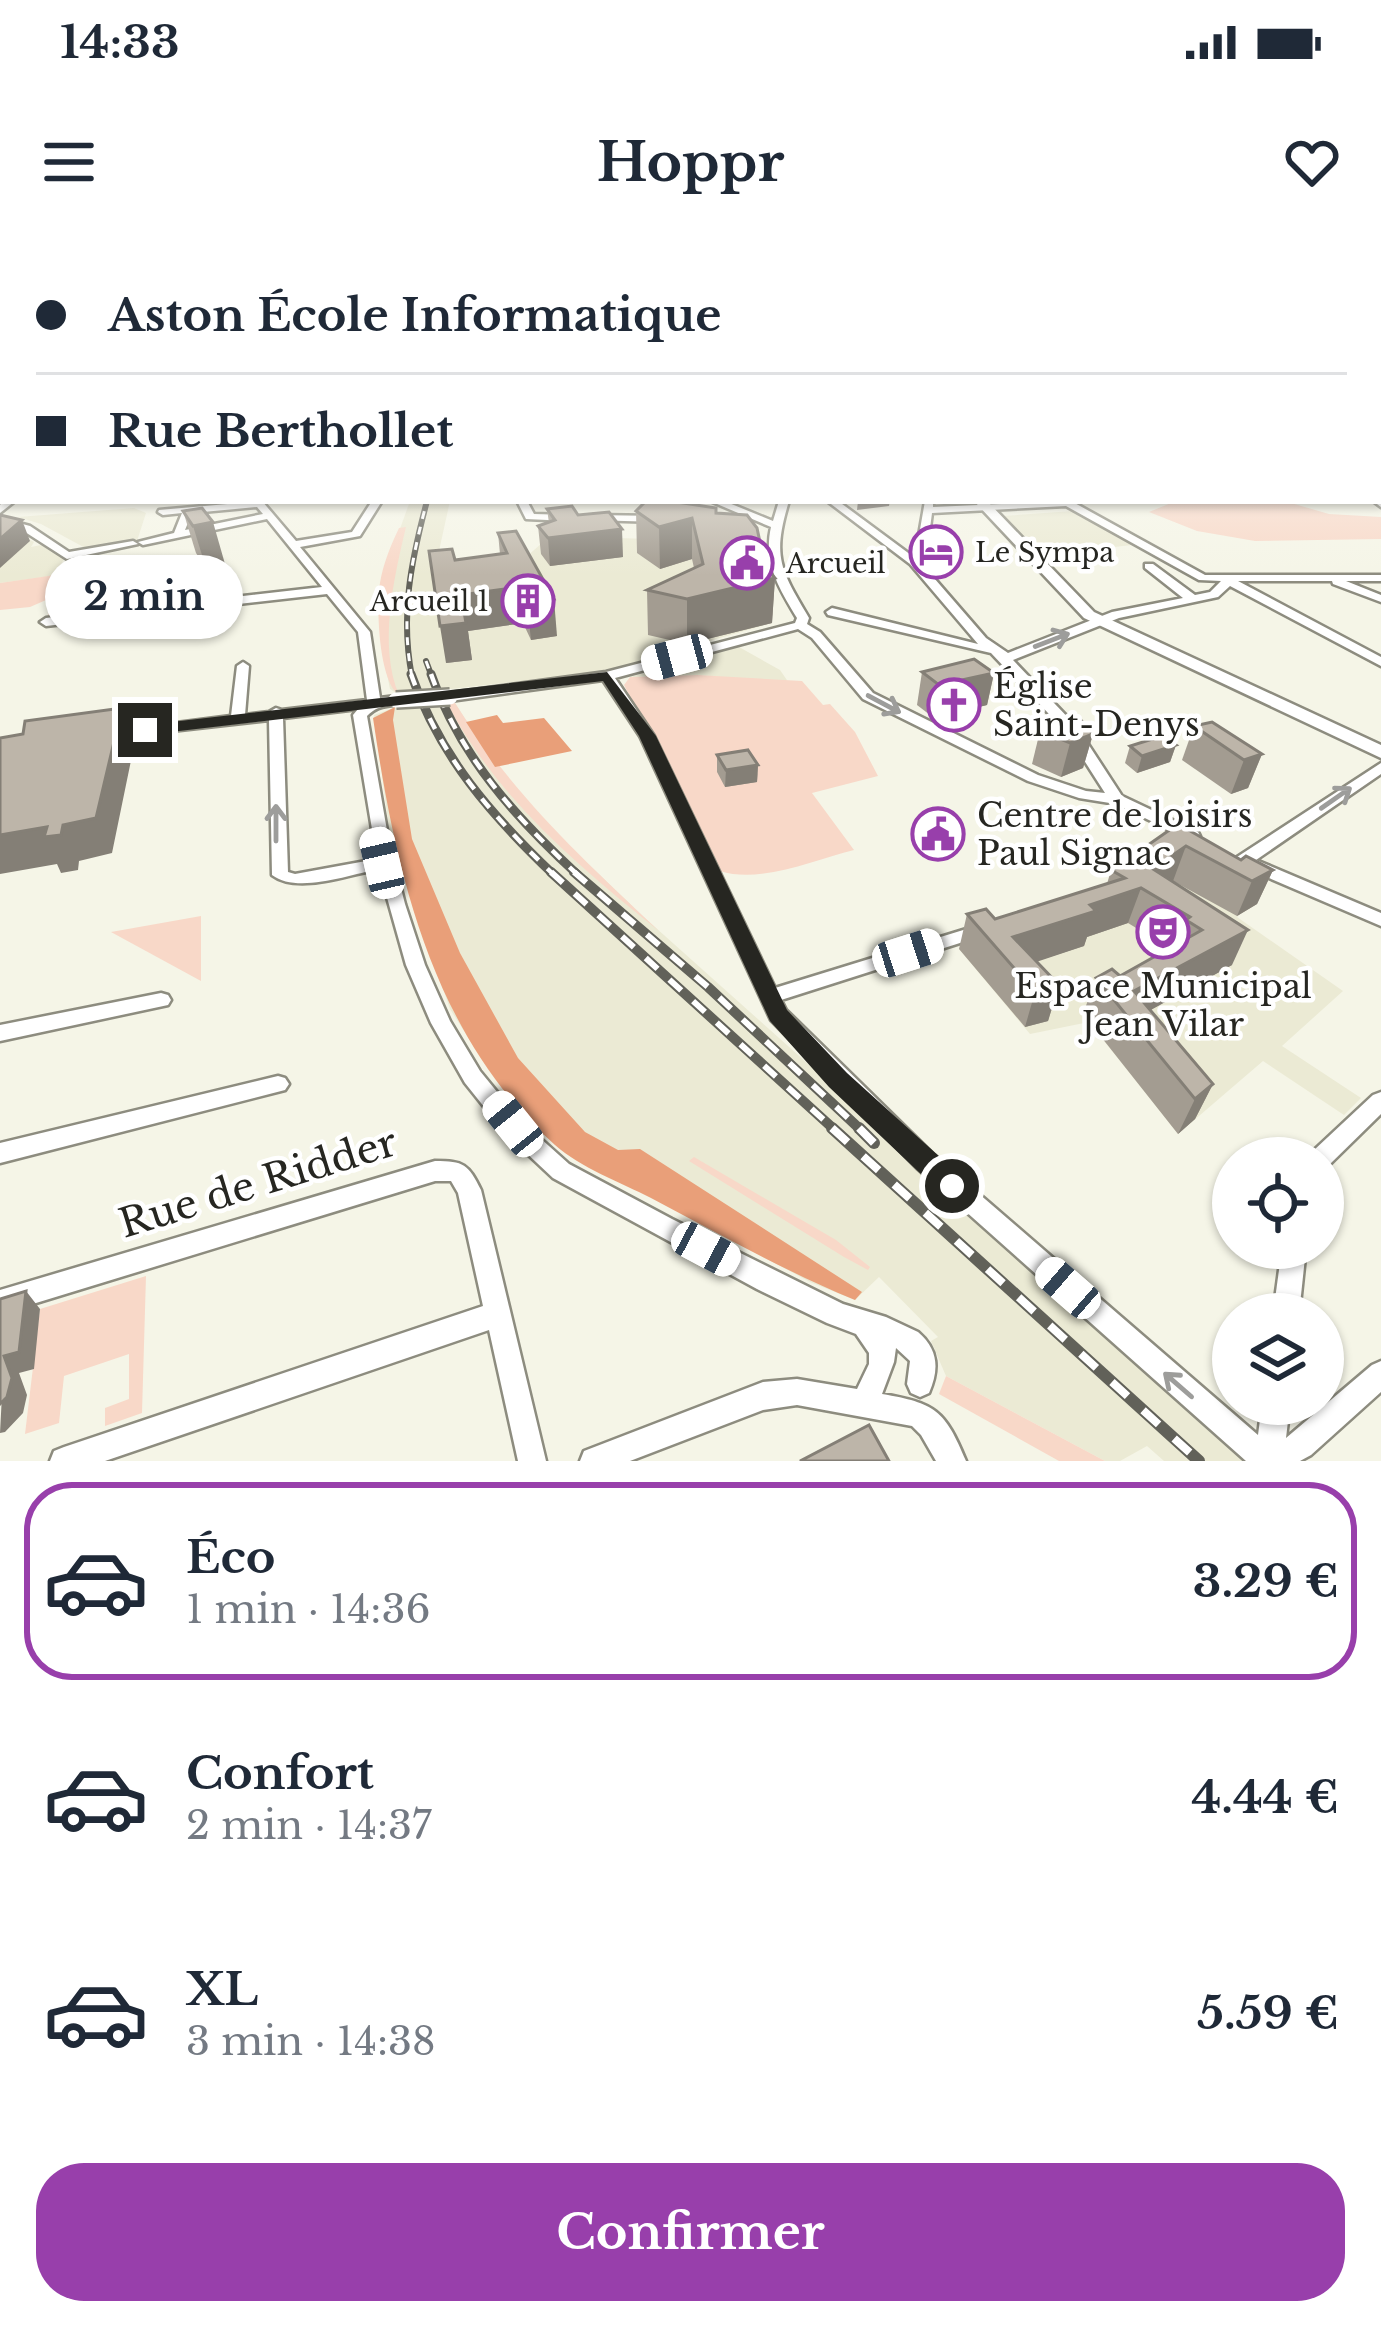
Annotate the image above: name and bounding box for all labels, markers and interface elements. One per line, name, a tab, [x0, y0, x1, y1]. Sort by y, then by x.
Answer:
text: 14:33	[60, 14, 180, 70]
icon: menu	[36, 129, 102, 195]
text: Hoppr	[597, 129, 784, 196]
icon: heart	[1279, 129, 1345, 195]
text: Aston École Informatique	[108, 287, 722, 343]
text: Rue Berthollet	[108, 403, 453, 459]
hotel icon: Le Sympa	[908, 524, 964, 580]
public building icon: Arcueil	[719, 535, 775, 591]
place label: Le Sympa	[975, 536, 1114, 569]
place label: Arcueil	[785, 547, 886, 580]
callout: 2 min	[46, 556, 244, 640]
text: 2 min	[83, 572, 205, 621]
building icon: Arcueil 1	[500, 573, 556, 629]
place label: Arcueil 1	[369, 585, 489, 618]
one-way arrow	[1033, 627, 1070, 649]
car	[638, 630, 716, 684]
place label: Église Saint-Denys	[993, 666, 1200, 745]
church icon: Église Saint-Denys	[926, 677, 982, 733]
one-way arrow	[865, 693, 900, 716]
route end	[118, 703, 172, 757]
one-way arrow	[1319, 786, 1353, 811]
place label: Centre de loisirs Paul Signac	[977, 795, 1253, 874]
one-way arrow	[265, 804, 287, 843]
public building icon: Centre de loisirs Paul Signac	[910, 806, 966, 862]
car	[356, 824, 408, 902]
theatre icon: Espace Municipal Jean Vilar	[1135, 904, 1191, 960]
car	[868, 925, 948, 981]
place label: Espace Municipal Jean Vilar	[1014, 966, 1312, 1045]
car	[476, 1085, 550, 1163]
street label: Rue de Ridder	[113, 1117, 403, 1249]
map controls	[1212, 1137, 1344, 1425]
button: locate	[1212, 1137, 1344, 1269]
route start	[925, 1159, 979, 1213]
car	[666, 1216, 746, 1282]
car	[1029, 1251, 1107, 1325]
button: layers	[1212, 1293, 1344, 1425]
one-way arrow	[1164, 1372, 1194, 1399]
icon: car	[42, 1527, 150, 1635]
text: Éco	[186, 1529, 275, 1585]
text: 3.29 €	[1193, 1553, 1339, 1609]
text: 1 min · 14:36	[186, 1585, 431, 1634]
icon: car	[42, 1743, 150, 1851]
text: Confort	[186, 1745, 374, 1801]
text: 4.44 €	[1191, 1769, 1339, 1825]
text: 2 min · 14:37	[186, 1801, 432, 1850]
icon: car	[42, 1959, 150, 2067]
text: XL	[186, 1961, 258, 2017]
text: 5.59 €	[1197, 1985, 1339, 2041]
text: 3 min · 14:38	[186, 2017, 436, 2066]
button: Confirmer	[36, 2163, 1345, 2301]

